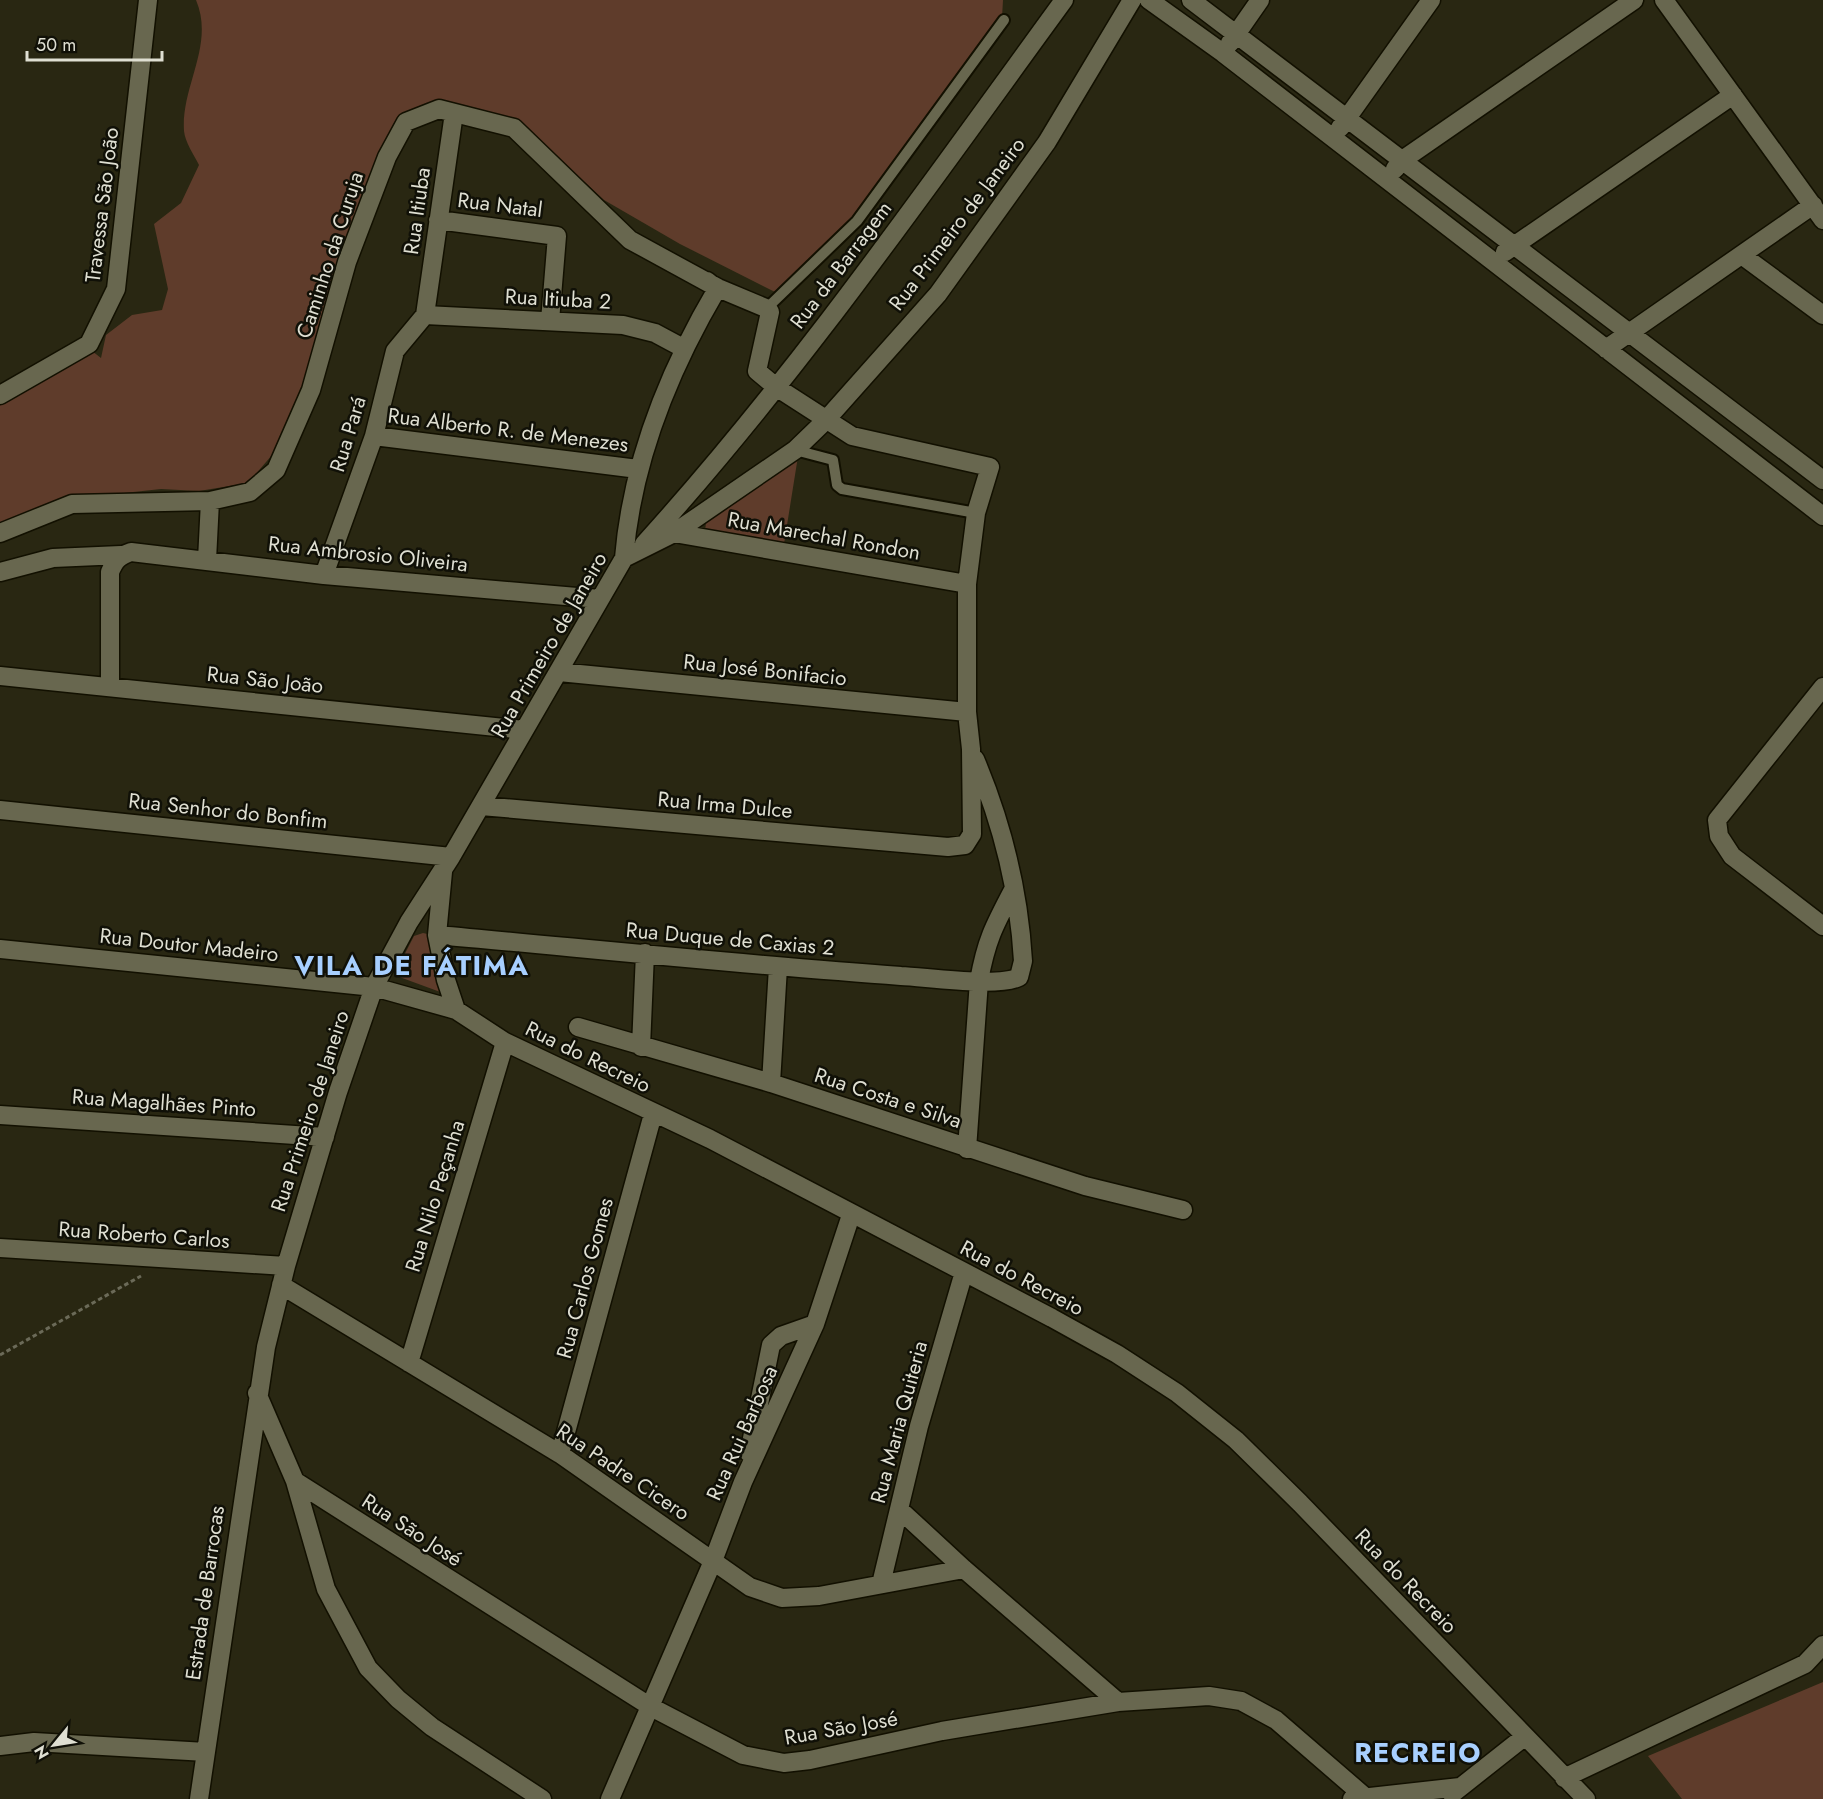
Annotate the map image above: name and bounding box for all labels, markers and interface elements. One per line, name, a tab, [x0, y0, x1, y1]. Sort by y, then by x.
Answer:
scale bar	[27, 24, 162, 62]
text: 50 m	[36, 32, 76, 58]
street label: Travessa São João	[78, 126, 126, 284]
street label: Rua Primeiro de Janeiro	[882, 131, 1032, 317]
street label: Rua Itiuba	[396, 165, 438, 257]
street label: Caminho da Curuja	[289, 168, 371, 342]
street label: Rua Natal	[456, 185, 544, 225]
street label: Rua da Barragem	[783, 195, 899, 335]
street label: Rua Itiuba 2	[504, 281, 612, 317]
street label: Rua Pará	[322, 393, 374, 475]
street label: Rua Alberto R. de Menezes	[386, 400, 630, 460]
street label: Rua Marechal Rondon	[725, 504, 923, 568]
street label: Rua Ambrosio Oliveira	[267, 529, 469, 579]
street label: Rua Primeiro de Janeiro	[483, 547, 615, 743]
street label: Rua José Bonifacio	[682, 647, 848, 693]
street label: Rua São João	[205, 659, 325, 701]
street label: Rua Irma Dulce	[656, 784, 794, 826]
street label: Rua Senhor do Bonfim	[127, 786, 329, 836]
street label: Rua Duque de Caxias 2	[624, 915, 836, 963]
street label: Rua Doutor Madeiro	[98, 921, 280, 969]
district label: VILA DE FÁTIMA	[293, 946, 530, 985]
street label: Rua Primeiro de Janeiro	[263, 1006, 357, 1216]
street label: Rua do Recreio	[520, 1014, 656, 1100]
street label: Rua Costa e Silva	[811, 1060, 965, 1136]
street label: Rua Magalhães Pinto	[71, 1082, 257, 1124]
street label: Rua Nilo Peçanha	[398, 1116, 472, 1276]
street label: Rua Carlos Gomes	[549, 1194, 621, 1362]
street label: Rua Roberto Carlos	[57, 1214, 231, 1256]
street label: Rua do Recreio	[955, 1233, 1089, 1323]
street label: Rua Maria Quiteria	[863, 1337, 935, 1507]
street label: Rua Rui Barbosa	[699, 1361, 785, 1505]
street label: Rua Padre Cicero	[550, 1416, 696, 1528]
street label: Rua São José	[356, 1486, 468, 1574]
street label: Estrada de Barrocas	[178, 1504, 232, 1682]
street label: Rua do Recreio	[1348, 1522, 1464, 1640]
street label: Rua São José	[782, 1703, 900, 1753]
north arrow	[24, 1715, 84, 1775]
district label: RECREIO	[1354, 1733, 1482, 1772]
text: N	[28, 1741, 55, 1764]

